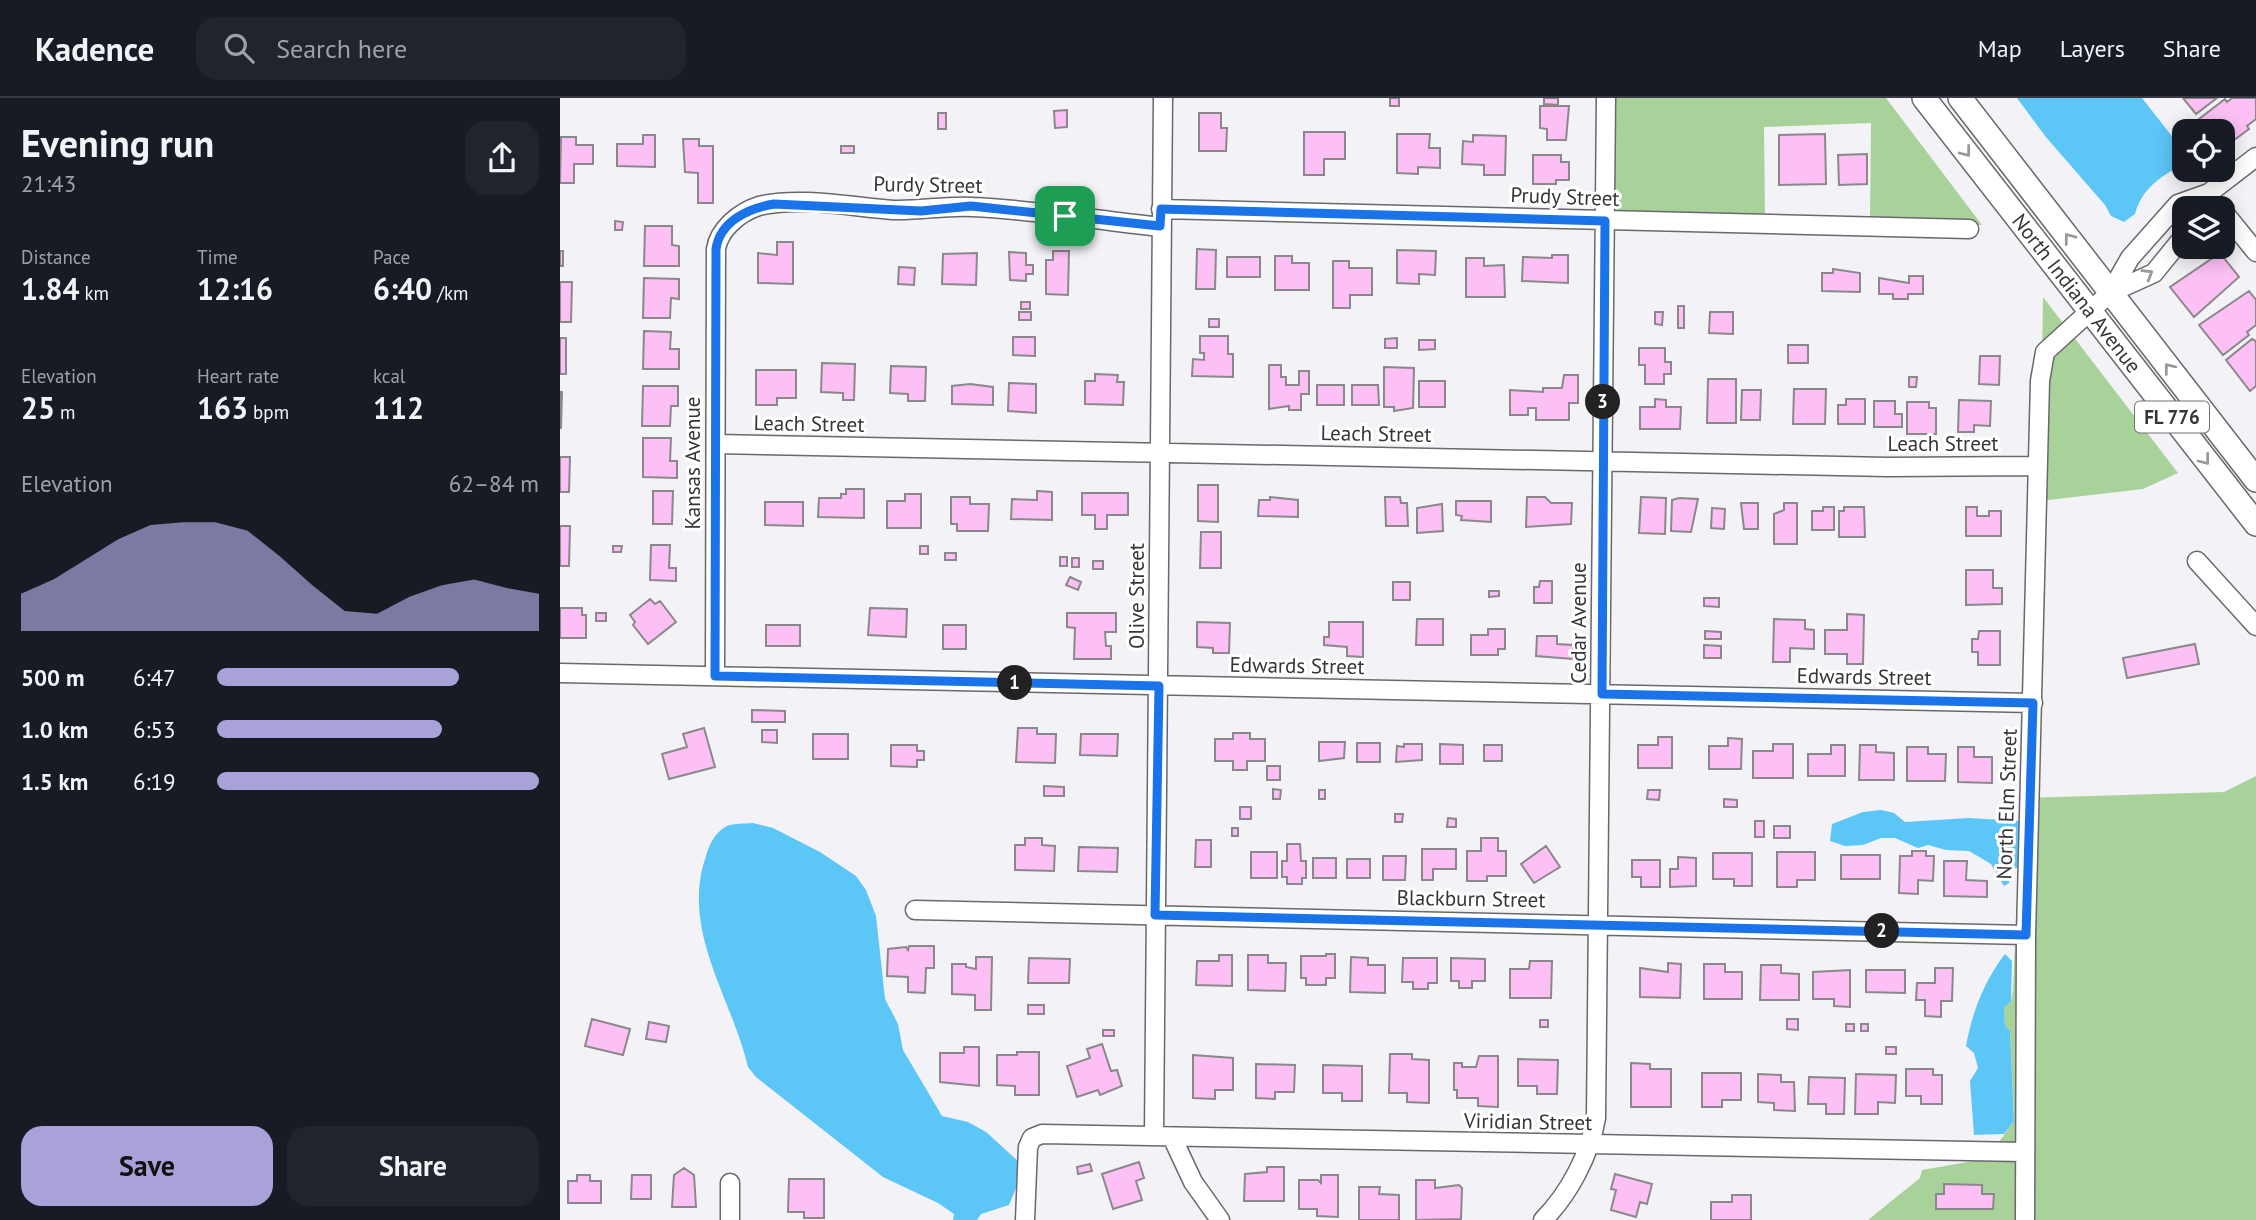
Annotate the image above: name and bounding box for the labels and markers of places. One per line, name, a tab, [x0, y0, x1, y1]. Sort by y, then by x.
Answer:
pin	[1035, 186, 1095, 246]
pin: 3	[1586, 384, 1620, 420]
pin: 1	[998, 666, 1032, 700]
pin: 2	[1864, 914, 1900, 948]

